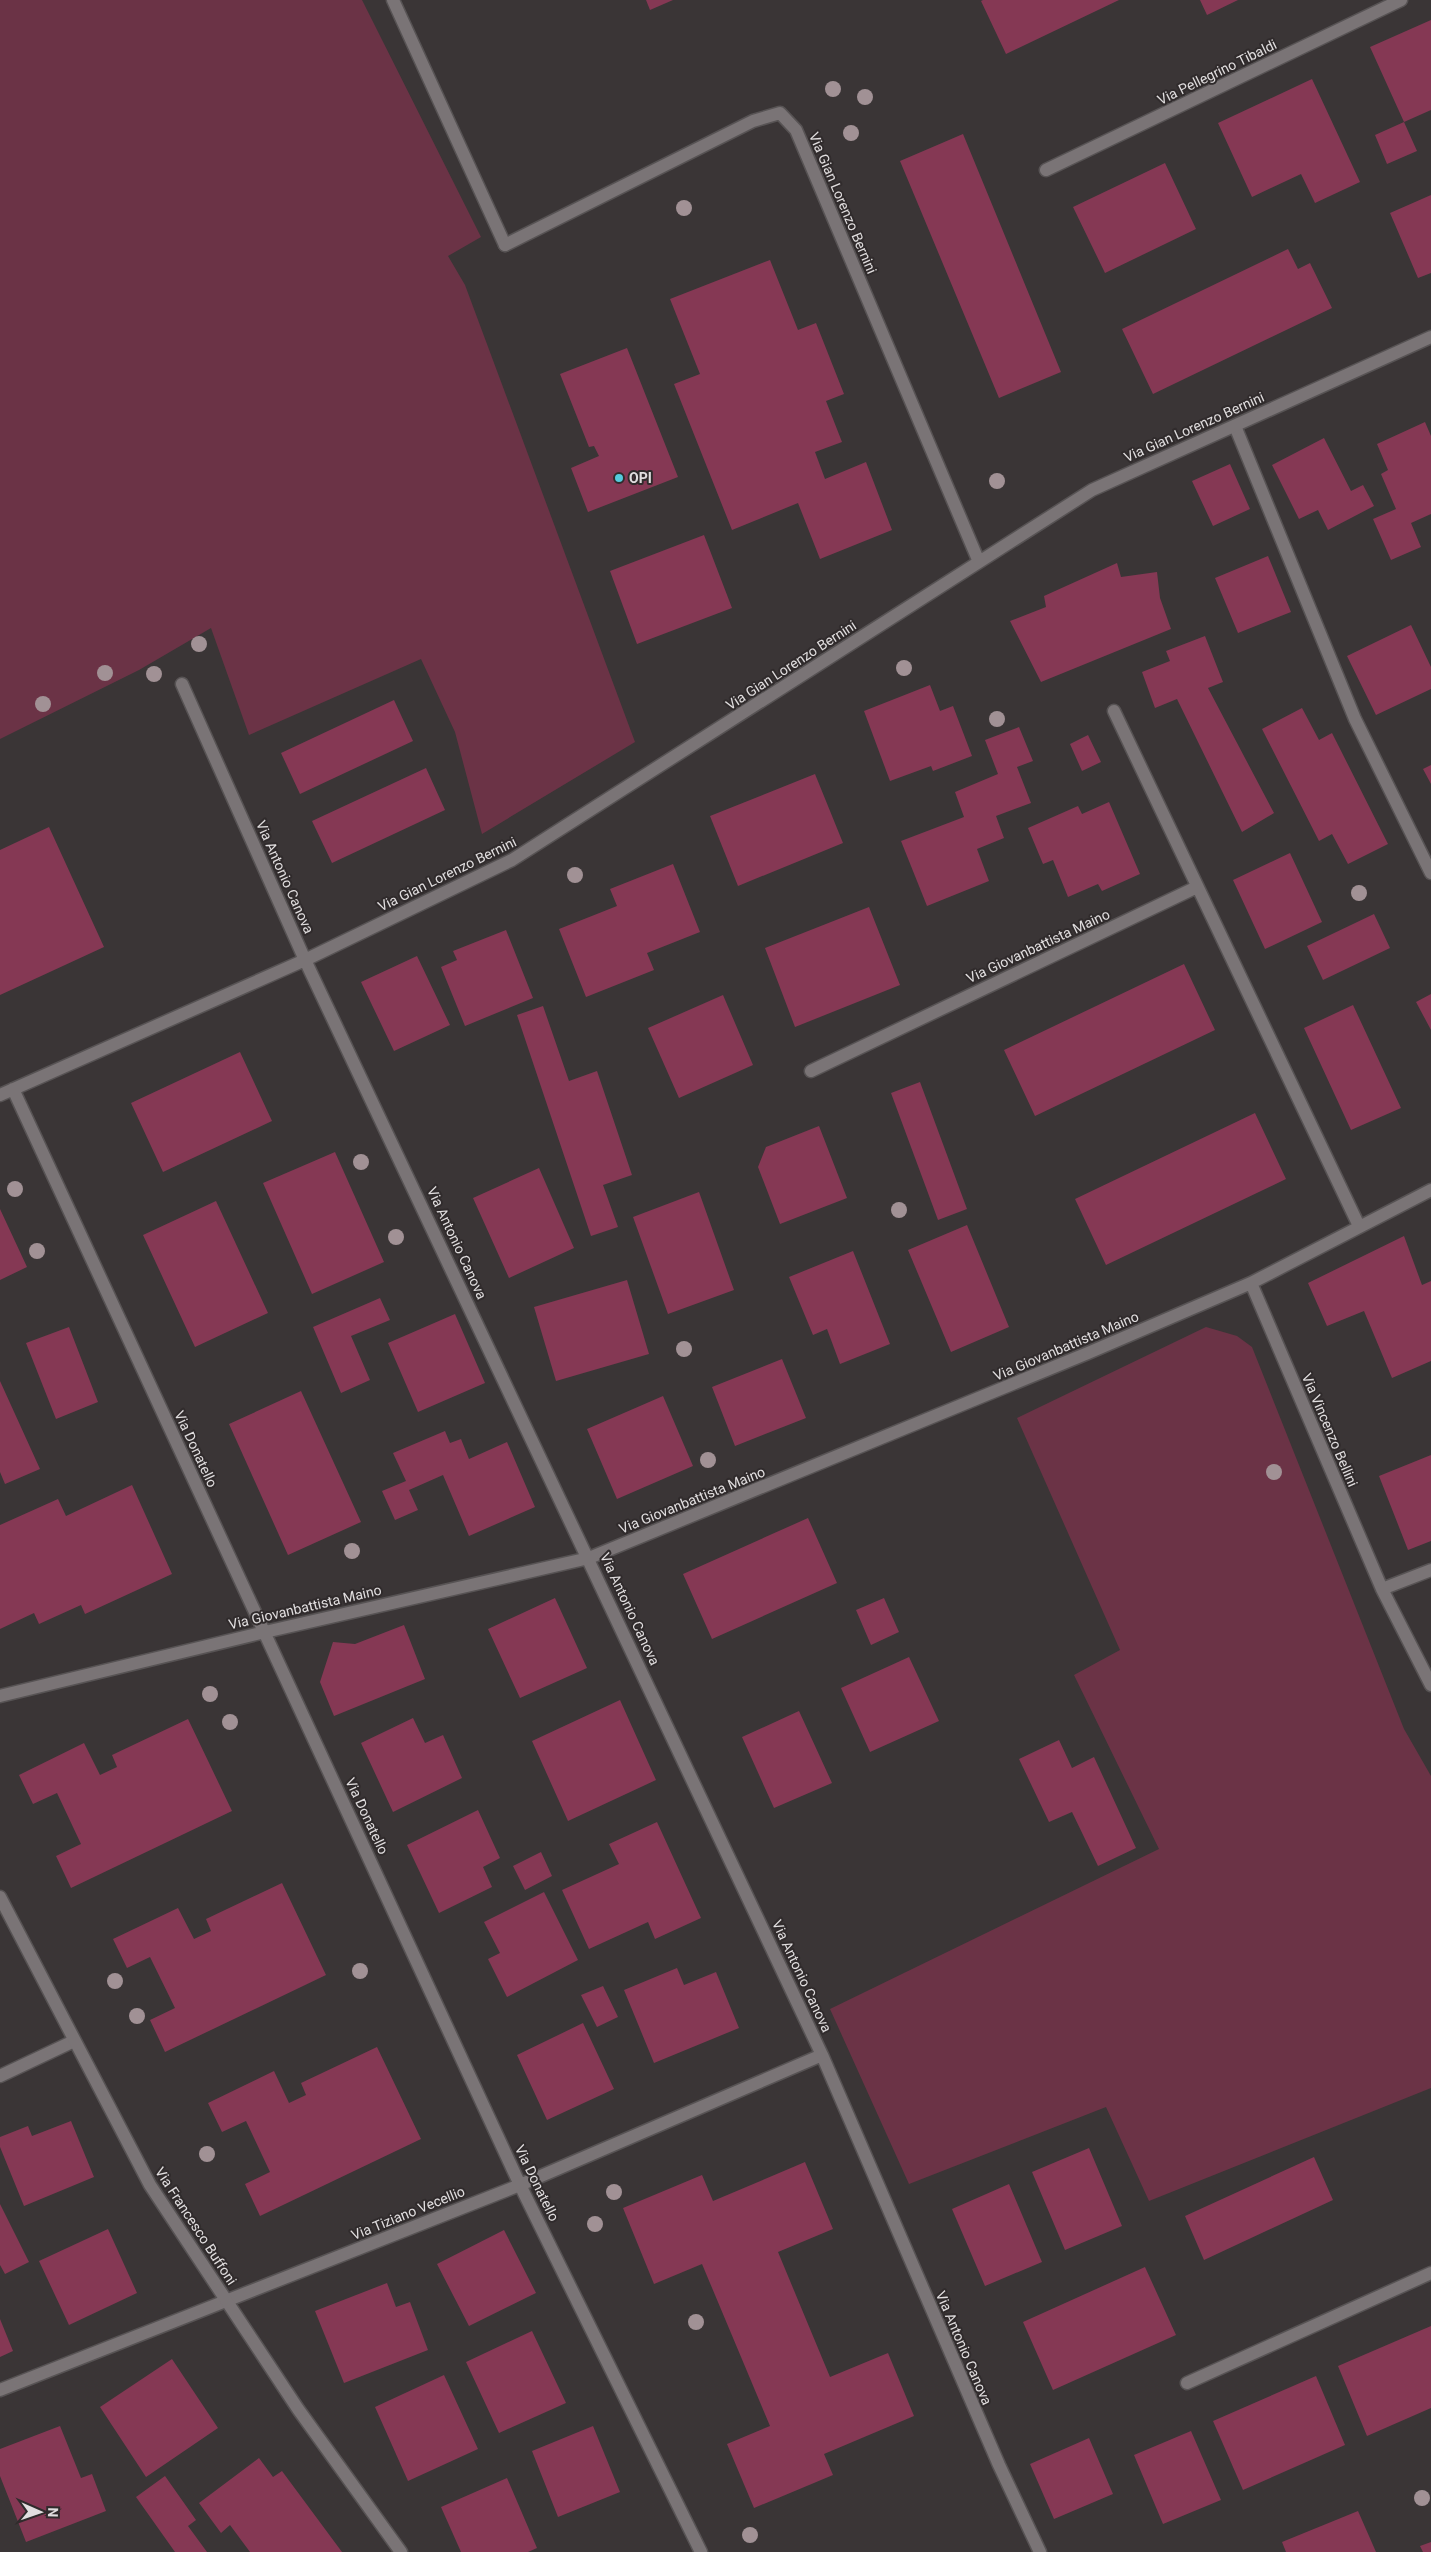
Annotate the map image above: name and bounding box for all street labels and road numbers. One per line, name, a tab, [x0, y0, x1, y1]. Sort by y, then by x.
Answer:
street label: Via Pellegrino Tibaldi	[1155, 36, 1279, 108]
street label: Via Gian Lorenzo Bernini	[806, 130, 880, 276]
street label: Via Gian Lorenzo Bernini	[1121, 389, 1267, 465]
street label: Via Gian Lorenzo Bernini	[723, 617, 859, 713]
street label: Via Antonio Canova	[253, 818, 317, 936]
street label: Via Gian Lorenzo Bernini	[375, 834, 519, 914]
street label: Via Giovanbattista Maino	[964, 906, 1112, 986]
street label: Via Antonio Canova	[424, 1184, 490, 1302]
street label: Via Giovanbattista Maino	[991, 1308, 1141, 1384]
street label: Via Vincenzo Bellini	[1299, 1371, 1361, 1489]
street label: Via Donatello	[171, 1408, 221, 1490]
street label: Via Giovanbattista Maino	[617, 1463, 767, 1537]
street label: Via Antonio Canova	[597, 1550, 663, 1668]
street label: Via Giovanbattista Maino	[227, 1582, 383, 1632]
street label: Via Donatello	[342, 1775, 392, 1857]
street label: Via Antonio Canova	[769, 1917, 835, 2035]
street label: Via Donatello	[512, 2142, 562, 2224]
street label: Via Francesco Buffoni	[152, 2164, 240, 2288]
street label: Via Tiziano Vecellio	[349, 2183, 467, 2243]
street label: Via Antonio Canova	[933, 2289, 995, 2407]

